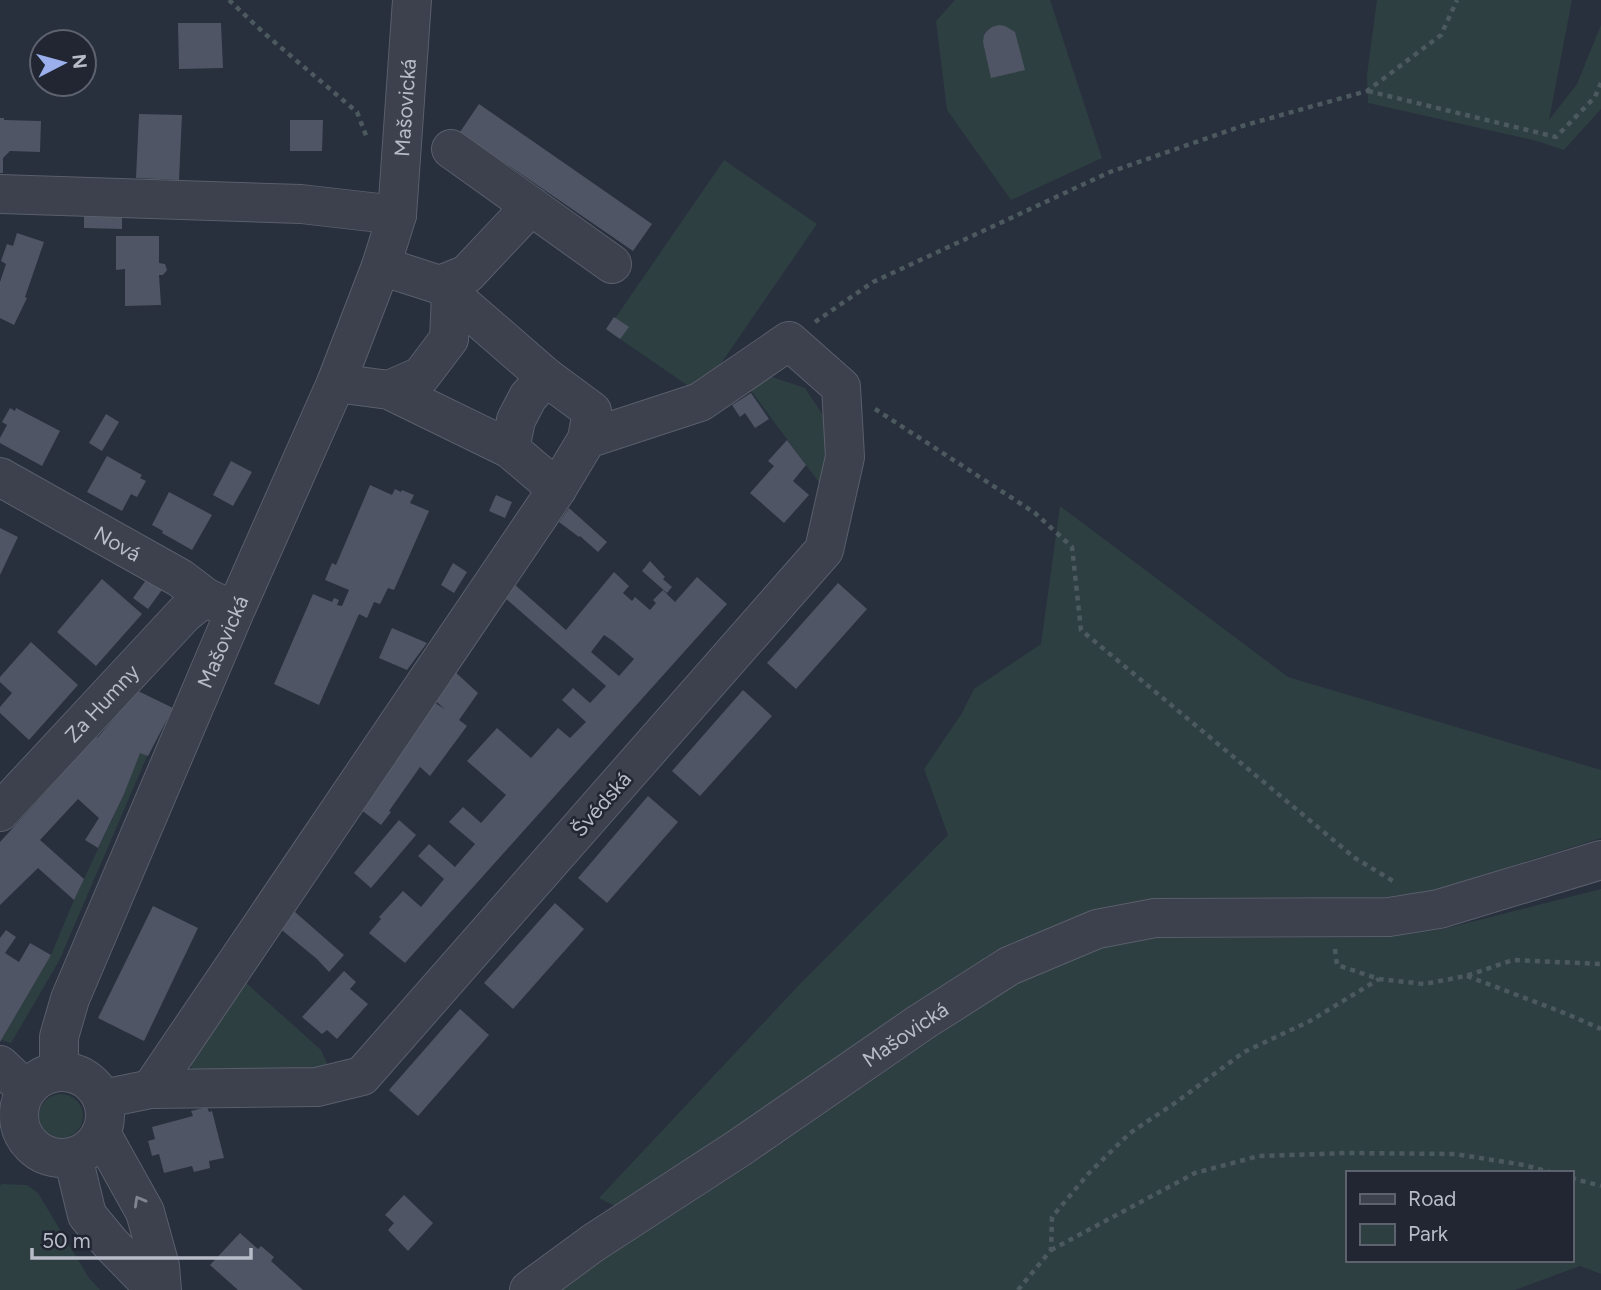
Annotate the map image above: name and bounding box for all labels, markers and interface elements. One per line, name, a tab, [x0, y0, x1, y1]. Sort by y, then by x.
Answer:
north arrow	[28, 28, 98, 98]
text: N	[67, 53, 92, 70]
street label: Mašovická	[389, 58, 420, 157]
street label: Nová	[90, 520, 145, 566]
street label: Mašovická	[191, 591, 253, 692]
street label: Za Humny	[59, 659, 144, 747]
street label: Švédská	[566, 766, 636, 842]
street label: Mašovická	[857, 996, 952, 1072]
legend	[1346, 1171, 1573, 1262]
text: Road	[1408, 1186, 1456, 1211]
one-way arrow	[134, 1196, 147, 1208]
scale bar	[32, 1216, 250, 1260]
text: Park	[1408, 1221, 1449, 1246]
text: 50 m	[42, 1228, 91, 1253]

